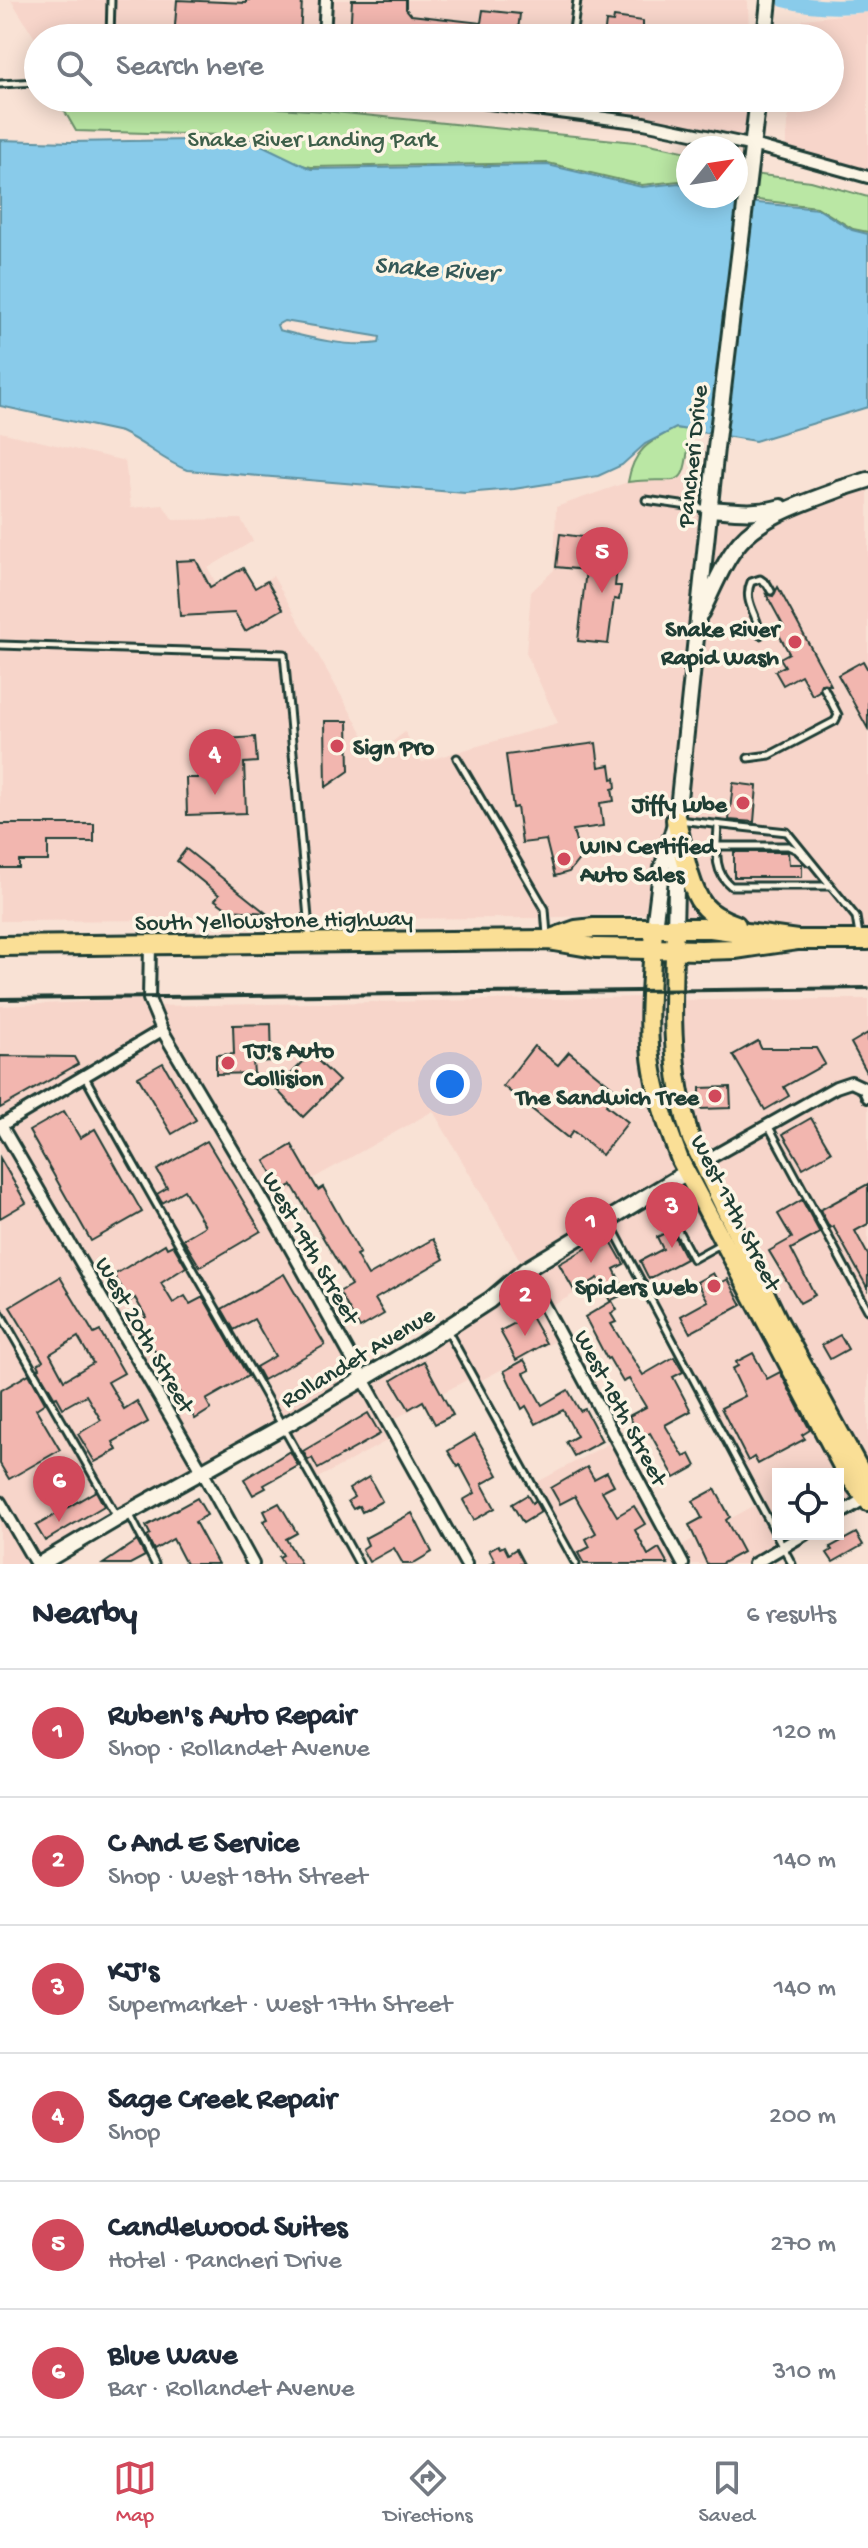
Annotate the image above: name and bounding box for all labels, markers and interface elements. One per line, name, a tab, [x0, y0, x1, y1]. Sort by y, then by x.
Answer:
search box	[24, 24, 844, 112]
icon: search	[52, 46, 96, 90]
text: Search here	[116, 51, 264, 86]
park label: Snake River Landing Park	[188, 127, 439, 156]
north arrow	[676, 136, 748, 208]
water label: Snake River	[373, 252, 503, 292]
street label: Pancheri Drive	[672, 383, 716, 530]
pin: 5	[576, 527, 628, 593]
place label: Snake River Rapid Wash	[660, 617, 782, 674]
marker: Snake River Rapid Wash	[786, 633, 804, 651]
pin: 4	[189, 729, 241, 795]
place label: Sign Pro	[353, 735, 435, 764]
marker: Sign Pro	[328, 737, 346, 755]
place label: Jiffy Lube	[631, 792, 729, 821]
marker: Jiffy Lube	[734, 794, 752, 812]
place label: WIN Certified Auto Sales	[579, 834, 718, 891]
marker: WIN Certified Auto Sales	[555, 850, 573, 868]
street label: South Yellowstone Highway	[135, 906, 414, 939]
place label: TJ's Auto Collision	[242, 1038, 335, 1095]
marker: TJ's Auto Collision	[219, 1054, 237, 1072]
your location	[430, 1064, 470, 1104]
place label: The Sandwich Tree	[514, 1085, 701, 1114]
marker: The Sandwich Tree	[706, 1087, 724, 1105]
street label: West 17th Street	[682, 1131, 787, 1299]
street label: West 19th Street	[254, 1167, 365, 1332]
pin: 3	[646, 1182, 698, 1248]
pin: 1	[565, 1197, 617, 1263]
street label: West 20th Street	[87, 1253, 200, 1421]
pin: 2	[499, 1270, 551, 1336]
place label: Spiders Web	[575, 1275, 698, 1304]
marker: Spiders Web	[705, 1277, 723, 1295]
street label: Rollandet Avenue	[277, 1301, 442, 1416]
street label: West 18th Street	[566, 1326, 673, 1493]
pin: 6	[33, 1456, 85, 1522]
map controls	[772, 1468, 844, 1540]
button: locate	[772, 1468, 844, 1540]
text: Nearby	[32, 1596, 137, 1636]
text: 6 results	[746, 1601, 836, 1632]
text: Ruben's Auto Repair	[108, 1700, 356, 1735]
text: 1	[53, 1718, 63, 1749]
text: 120 m	[773, 1718, 836, 1749]
text: Shop · Rollandet Avenue	[108, 1735, 370, 1766]
text: C And E Service	[108, 1828, 299, 1863]
text: 2	[52, 1846, 64, 1877]
text: 140 m	[774, 1846, 836, 1877]
text: Shop · West 18th Street	[108, 1863, 367, 1894]
text: KJ's	[108, 1956, 159, 1991]
text: 3	[51, 1974, 65, 2005]
text: 140 m	[774, 1974, 836, 2005]
text: Supermarket · West 17th Street	[108, 1991, 452, 2022]
text: Sage Creek Repair	[108, 2084, 336, 2119]
text: 4	[52, 2102, 64, 2133]
text: 200 m	[769, 2102, 836, 2133]
text: Shop	[108, 2119, 160, 2150]
text: Candlewood Suites	[108, 2212, 347, 2247]
text: 5	[51, 2230, 65, 2261]
text: 270 m	[770, 2230, 836, 2261]
text: Hotel · Pancheri Drive	[108, 2247, 342, 2278]
text: Blue Wave	[108, 2340, 237, 2375]
text: 6	[51, 2358, 65, 2389]
text: 310 m	[773, 2358, 836, 2389]
text: Bar · Rollandet Avenue	[108, 2375, 354, 2406]
tab: Map	[113, 2456, 157, 2530]
tab: Directions	[383, 2456, 473, 2530]
tab: Saved	[699, 2456, 755, 2530]

